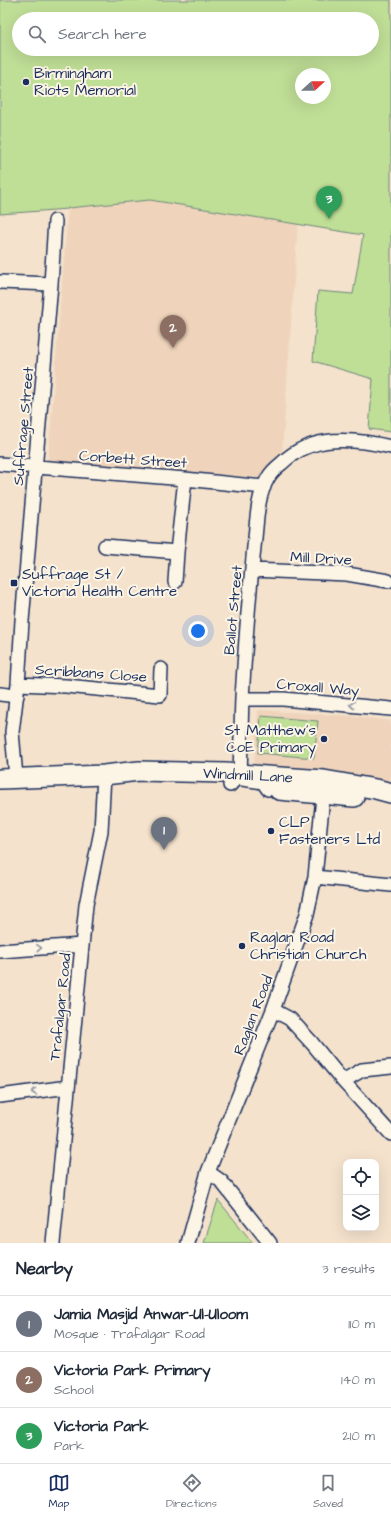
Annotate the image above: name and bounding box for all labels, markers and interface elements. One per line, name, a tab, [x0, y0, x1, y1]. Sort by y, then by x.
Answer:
search box	[12, 12, 379, 56]
icon: search	[26, 23, 48, 45]
text: Search here	[58, 24, 147, 45]
place label: Birmingham Riots Memorial	[34, 63, 136, 101]
north arrow	[295, 68, 331, 104]
marker: Birmingham Riots Memorial	[21, 77, 31, 87]
pin: 3	[316, 186, 342, 219]
pin: 2	[160, 315, 186, 348]
street label: Suffrage Street	[8, 366, 40, 486]
street label: Corbett Street	[78, 445, 188, 474]
street label: Mill Drive	[290, 546, 352, 571]
place label: Suffrage St / Victoria Health Centre	[22, 564, 177, 602]
street label: Ballot Street	[219, 564, 248, 656]
marker: Suffrage St / Victoria Health Centre	[9, 578, 19, 588]
your location	[188, 621, 208, 641]
street label: Scribbans Close	[34, 659, 148, 688]
street label: Croxall Way	[276, 673, 360, 703]
one-way arrow	[349, 701, 355, 710]
place label: St Matthew's CoE Primary	[224, 720, 316, 759]
marker: St Matthew's CoE Primary	[319, 734, 329, 744]
street label: Windmill Lane	[203, 763, 293, 788]
place label: CLP Fasteners Ltd	[279, 812, 381, 850]
pin: 1	[151, 817, 177, 850]
marker: CLP Fasteners Ltd	[266, 826, 276, 836]
place label: Raglan Road Christian Church	[250, 927, 367, 965]
marker: Raglan Road Christian Church	[237, 941, 247, 951]
one-way arrow	[36, 944, 42, 953]
street label: Trafalgar Road	[44, 952, 78, 1062]
street label: Raglan Road	[229, 972, 279, 1059]
one-way arrow	[31, 1087, 37, 1096]
map controls	[343, 1159, 379, 1231]
button: locate	[343, 1159, 379, 1195]
button: layers	[343, 1195, 379, 1231]
text: Nearby	[16, 1257, 73, 1281]
text: 3 results	[322, 1260, 375, 1278]
text: Jamia Masjid Anwar-Ul-Uloom	[54, 1304, 248, 1325]
text: 1	[28, 1315, 30, 1333]
text: 110 m	[348, 1315, 375, 1333]
text: Mosque · Trafalgar Road	[54, 1325, 205, 1343]
text: Victoria Park Primary	[54, 1360, 210, 1381]
text: 2	[25, 1371, 33, 1389]
text: 140 m	[341, 1371, 375, 1389]
text: School	[54, 1381, 94, 1399]
text: Victoria Park	[54, 1416, 149, 1437]
text: 3	[26, 1427, 32, 1445]
text: 210 m	[342, 1427, 375, 1445]
text: Park	[54, 1437, 84, 1455]
tab: Map	[48, 1472, 70, 1511]
tab: Directions	[166, 1472, 217, 1511]
tab: Saved	[313, 1472, 343, 1511]

